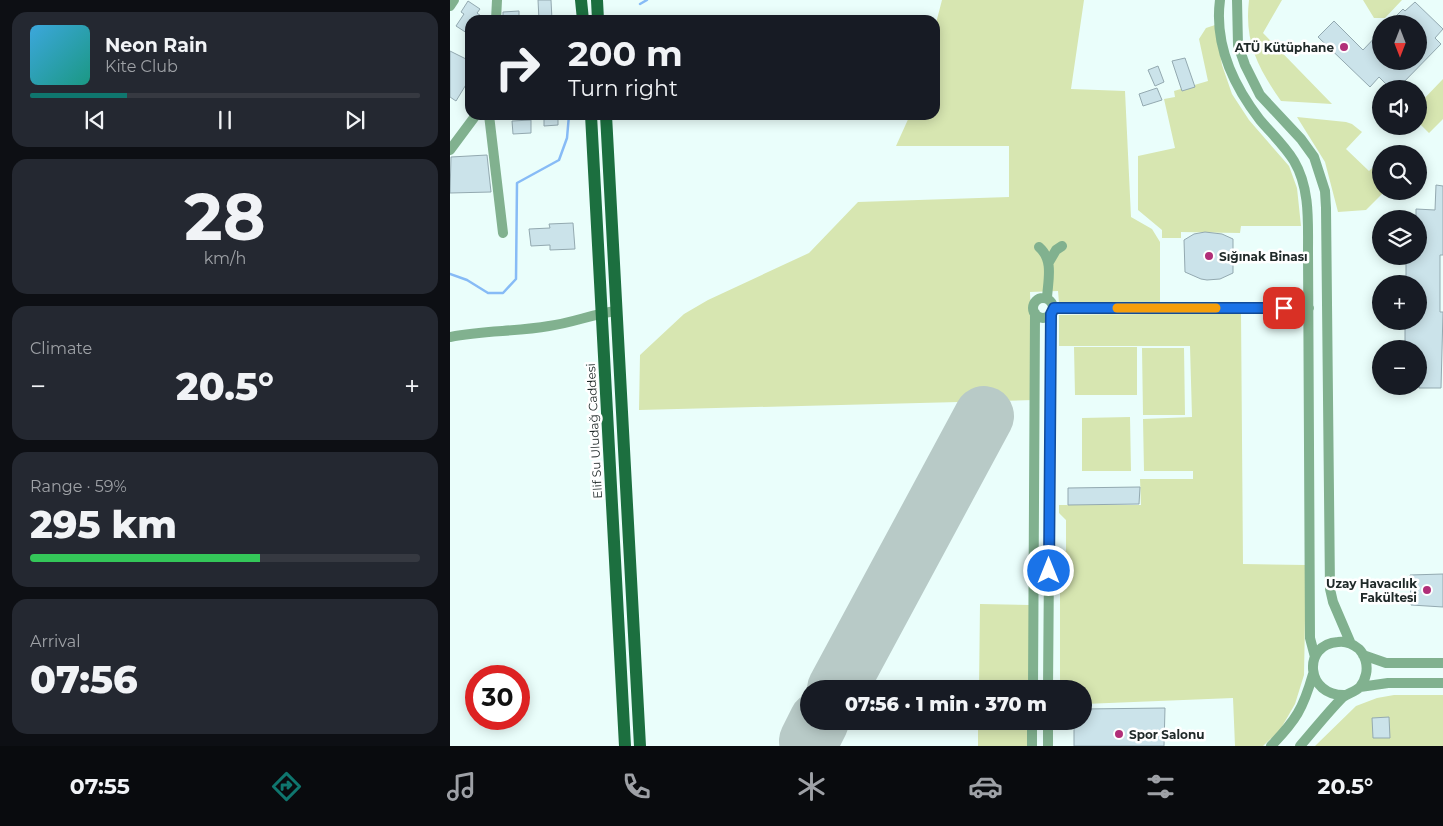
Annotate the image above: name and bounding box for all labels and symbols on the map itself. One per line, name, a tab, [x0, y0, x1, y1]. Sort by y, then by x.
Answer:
north arrow	[1372, 15, 1428, 70]
place label: ATÜ Kütüphane	[1234, 40, 1334, 55]
marker: ATÜ Kütüphane	[1338, 41, 1350, 53]
place label: Sığınak Binası	[1219, 249, 1308, 264]
marker: Sığınak Binası	[1203, 250, 1215, 262]
pin	[1263, 287, 1305, 329]
street label: Elif Su Uludağ Caddesi	[583, 363, 605, 499]
position arrow	[1022, 544, 1074, 596]
place label: Uzay Havacılık Fakültesi	[1326, 576, 1417, 605]
marker: Uzay Havacılık Fakültesi	[1421, 584, 1433, 596]
speed limit sign: 30	[465, 665, 530, 730]
place label: Spor Salonu	[1129, 727, 1204, 742]
marker: Spor Salonu	[1113, 728, 1125, 740]

